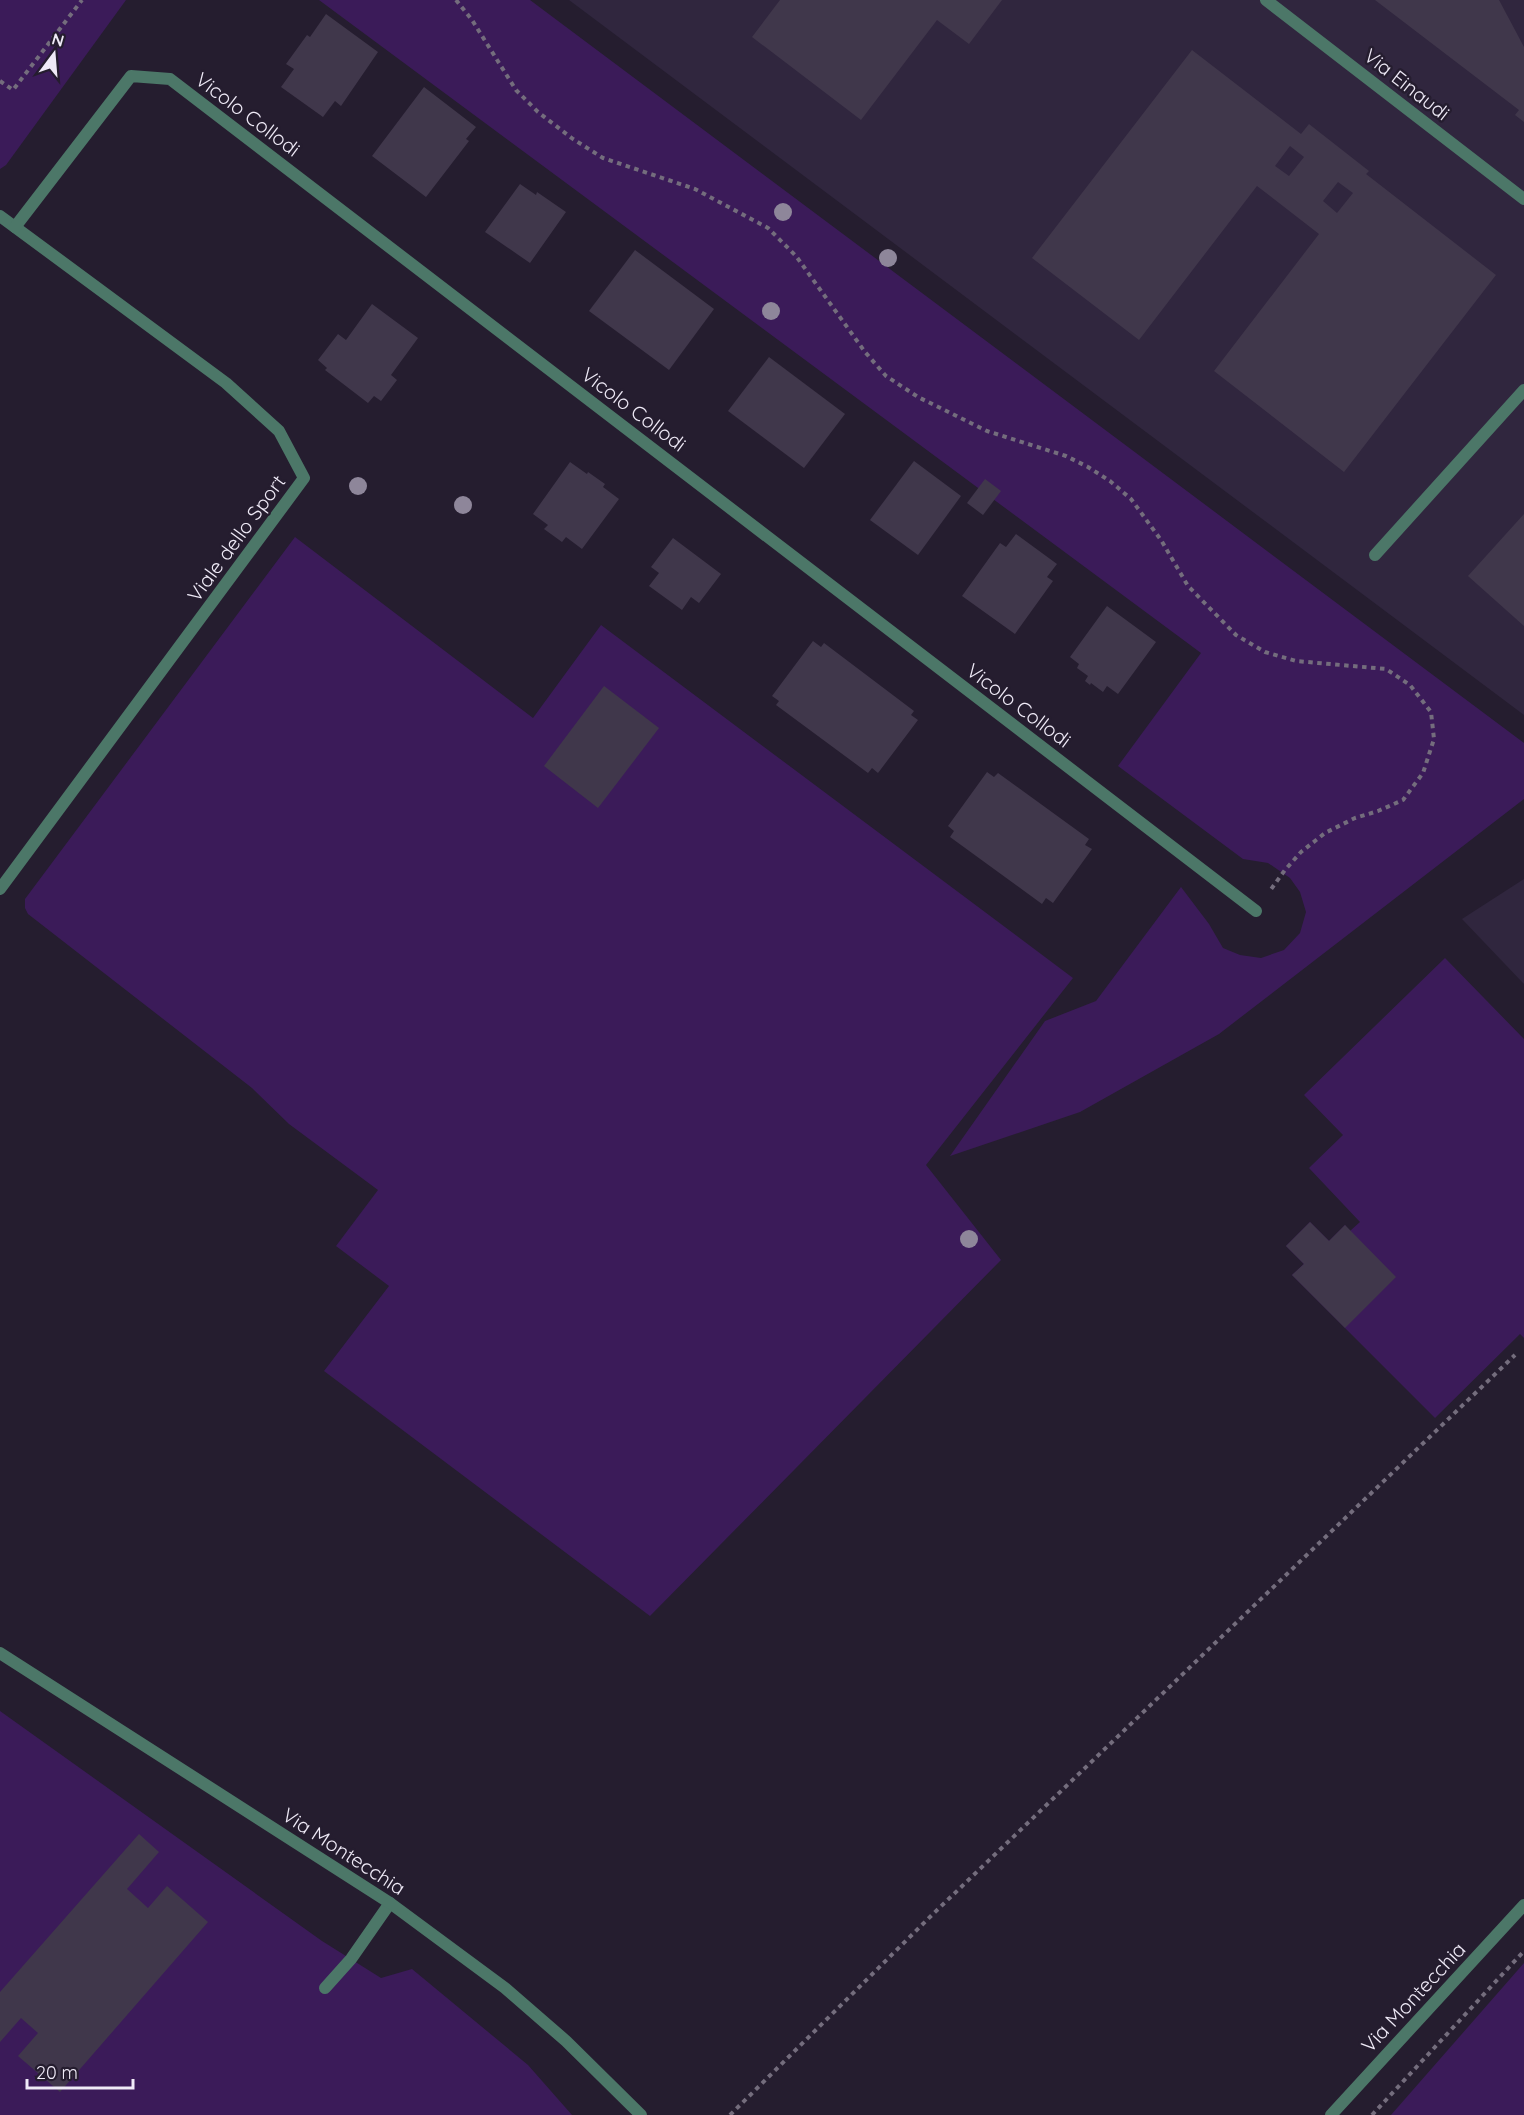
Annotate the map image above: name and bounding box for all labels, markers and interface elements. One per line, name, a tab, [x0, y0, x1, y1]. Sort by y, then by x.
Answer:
north arrow	[24, 24, 84, 84]
text: N	[50, 28, 67, 51]
street label: Via Einaudi	[1359, 43, 1455, 125]
street label: Vicolo Collodi	[191, 67, 305, 161]
street label: Vicolo Collodi	[577, 362, 691, 456]
street label: Viale dello Sport	[182, 470, 291, 606]
street label: Vicolo Collodi	[962, 658, 1076, 752]
street label: Via Montecchia	[278, 1802, 410, 1900]
street label: Via Montecchia	[1356, 1937, 1470, 2057]
scale bar	[27, 2052, 134, 2090]
text: 20 m	[36, 2061, 78, 2084]

